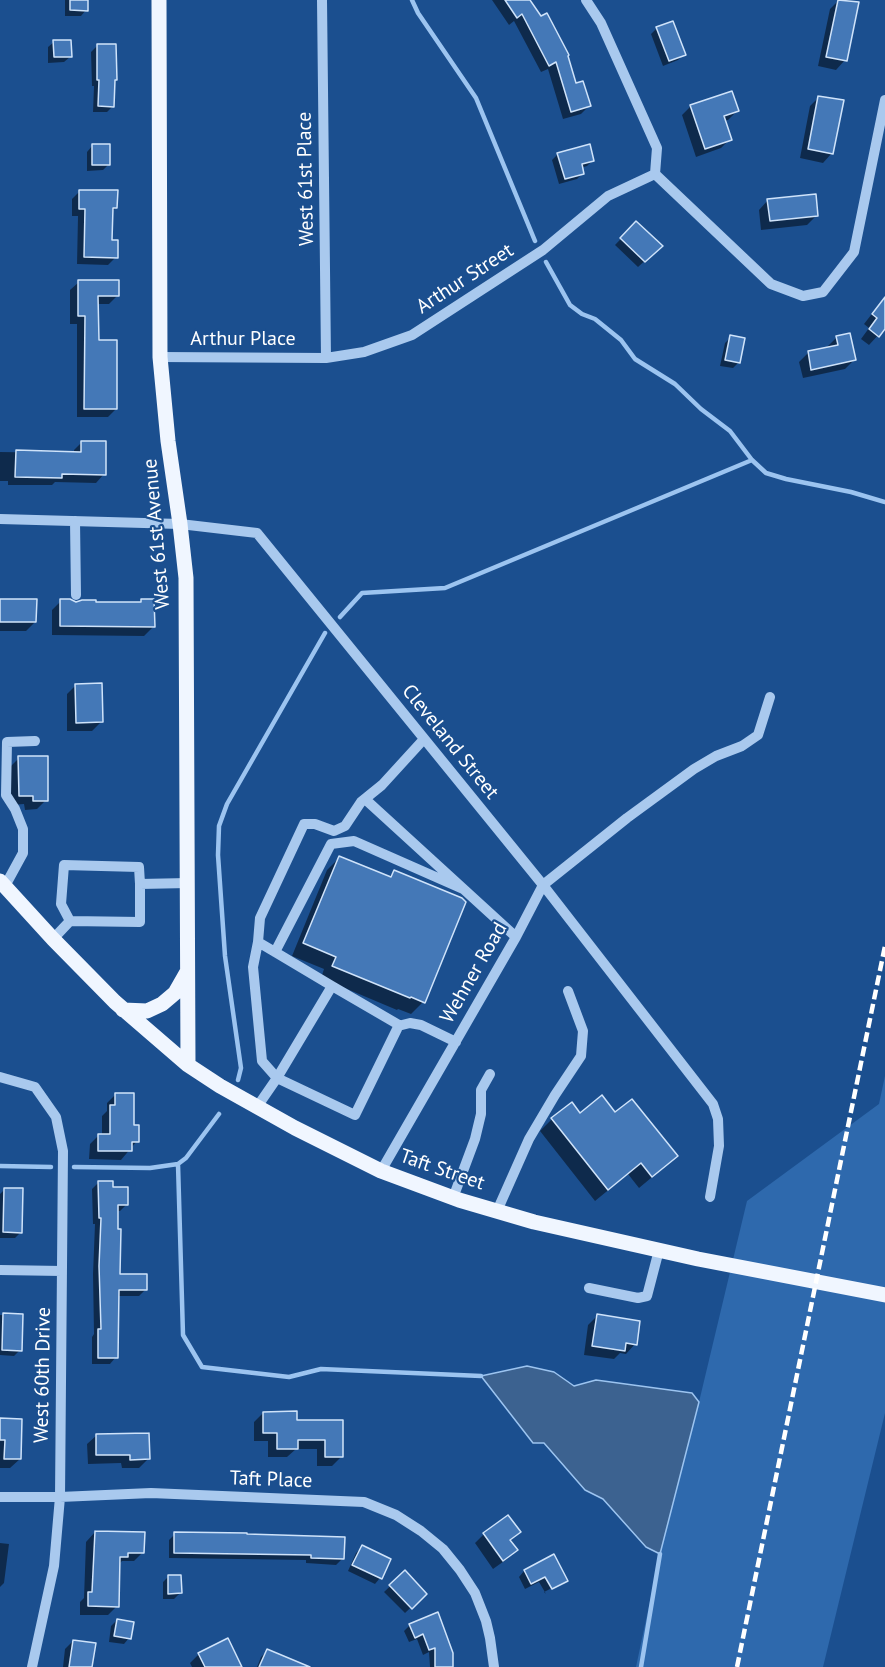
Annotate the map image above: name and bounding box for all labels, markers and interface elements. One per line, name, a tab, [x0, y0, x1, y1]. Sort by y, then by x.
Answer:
street label: West 61st Place	[293, 112, 319, 246]
street label: Arthur Street	[412, 239, 518, 319]
street label: Arthur Place	[190, 327, 296, 351]
street label: West 61st Avenue	[138, 458, 176, 610]
street label: Cleveland Street	[396, 680, 504, 804]
street label: Wehner Road	[436, 918, 512, 1028]
street label: Taft Street	[396, 1144, 488, 1196]
street label: West 60th Drive	[30, 1307, 56, 1443]
street label: Taft Place	[229, 1467, 313, 1493]

